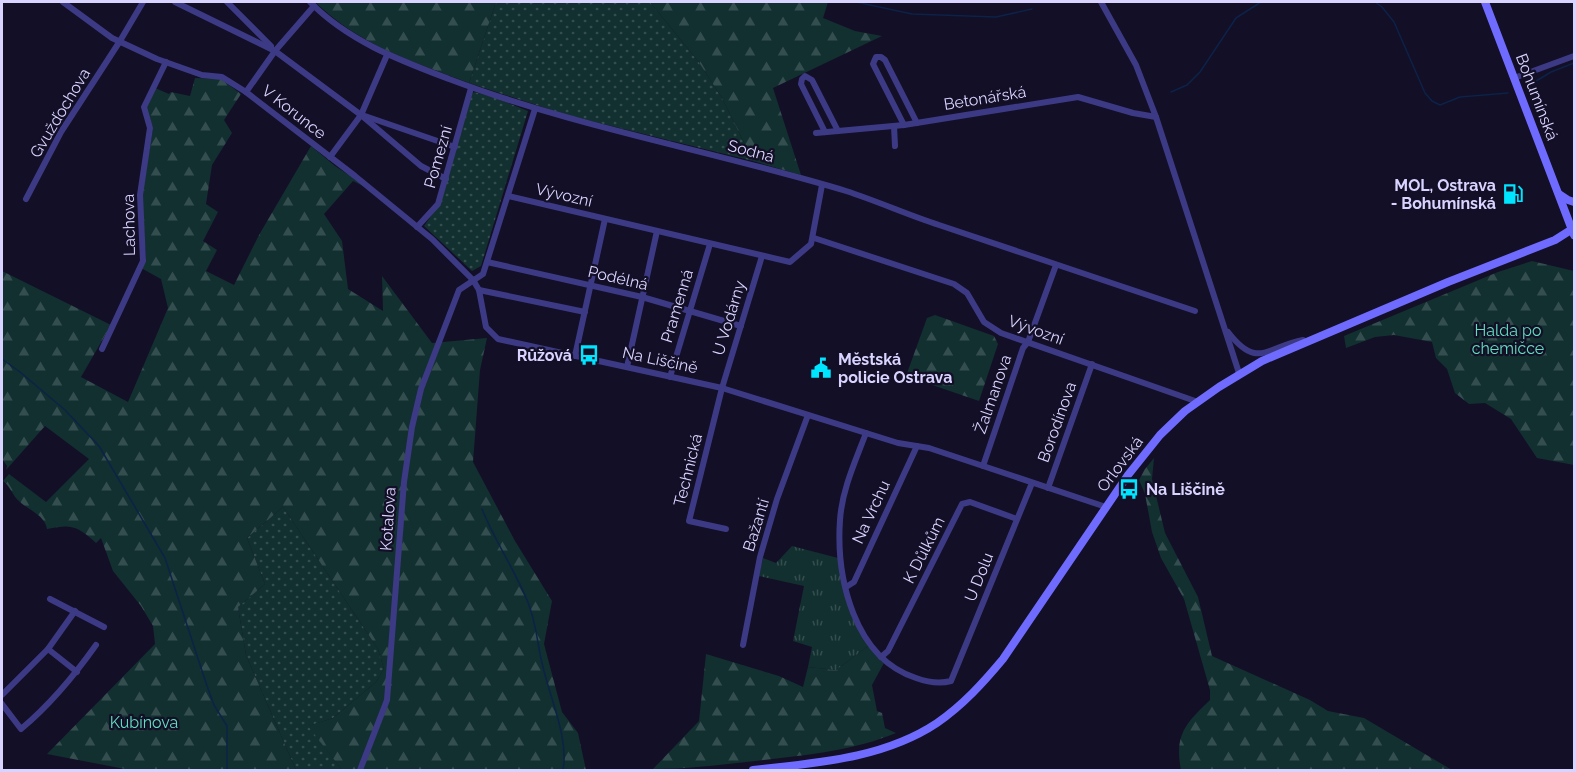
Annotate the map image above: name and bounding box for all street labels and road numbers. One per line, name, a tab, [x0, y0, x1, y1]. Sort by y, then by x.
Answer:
street label: Bohumínská	[1512, 51, 1562, 143]
street label: Gvužďochova	[26, 65, 94, 161]
street label: V Korunce	[258, 81, 330, 143]
street label: Betonářská	[942, 82, 1028, 114]
street label: Pomezní	[420, 123, 456, 190]
street label: Sodná	[726, 136, 776, 166]
street label: Vývozní	[534, 179, 595, 211]
street label: Lachova	[119, 194, 139, 256]
street label: Podélná	[586, 262, 650, 294]
street label: Pramenná	[657, 267, 697, 345]
street label: U Vodárny	[709, 278, 749, 358]
street label: Vývozní	[1006, 311, 1067, 349]
street label: Na Liščině	[621, 343, 699, 377]
street label: Žalmanova	[970, 352, 1015, 436]
street label: Borodínova	[1034, 379, 1080, 465]
street label: Technická	[670, 432, 706, 508]
street label: Orlovská	[1093, 433, 1147, 495]
street label: Na Vrchu	[848, 477, 894, 547]
street label: Kotalova	[376, 486, 400, 552]
street label: Bažantí	[739, 496, 773, 554]
street label: K Důlkům	[899, 514, 949, 586]
street label: U Dolu	[961, 550, 997, 604]

